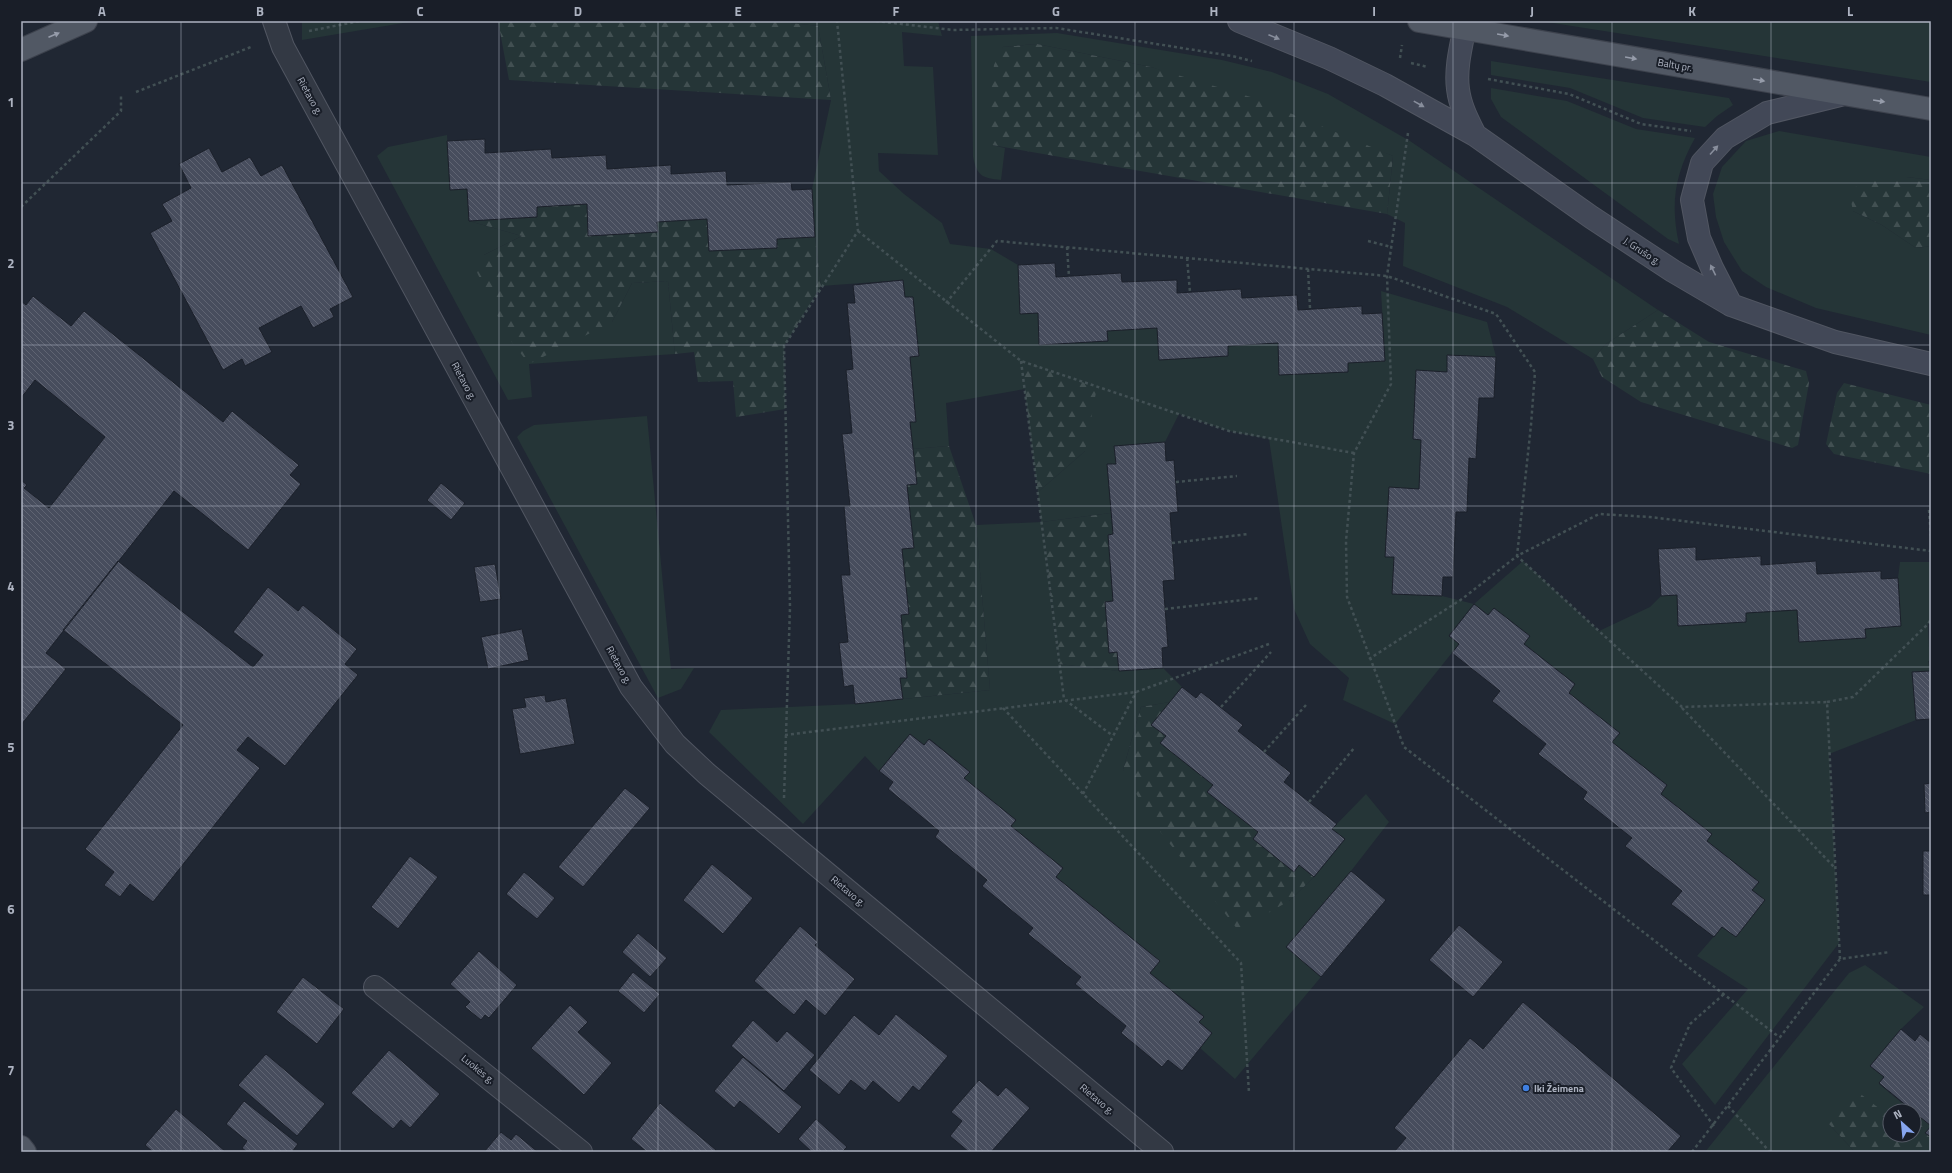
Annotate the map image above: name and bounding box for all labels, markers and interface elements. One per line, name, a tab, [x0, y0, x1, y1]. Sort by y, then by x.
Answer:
text: A	[98, 1, 106, 21]
text: B	[256, 1, 264, 21]
text: C	[416, 1, 424, 21]
text: D	[574, 1, 582, 21]
text: E	[734, 1, 742, 21]
text: F	[893, 1, 900, 21]
text: G	[1052, 1, 1060, 21]
text: H	[1210, 1, 1218, 21]
text: I	[1372, 1, 1376, 21]
text: J	[1530, 1, 1534, 21]
text: K	[1688, 1, 1696, 21]
text: L	[1847, 1, 1853, 21]
one-way arrow	[48, 32, 59, 38]
one-way arrow	[1497, 32, 1509, 38]
one-way arrow	[1269, 34, 1281, 40]
one-way arrow	[1625, 55, 1637, 61]
street label: Baltų pr.	[1657, 55, 1693, 75]
street label: Rietavo g.	[293, 74, 327, 118]
one-way arrow	[1753, 77, 1765, 83]
text: 1	[7, 92, 15, 112]
one-way arrow	[1873, 98, 1885, 104]
one-way arrow	[1413, 100, 1425, 107]
one-way arrow	[1709, 145, 1718, 155]
street label: J. Grušo g.	[1620, 233, 1664, 269]
text: 2	[7, 253, 15, 273]
one-way arrow	[1710, 265, 1716, 276]
street label: Rietavo g.	[448, 359, 480, 403]
text: 3	[7, 415, 15, 435]
text: 4	[7, 576, 15, 596]
street label: Rietavo g.	[602, 643, 636, 687]
text: 5	[7, 737, 15, 757]
street label: Rietavo g.	[827, 872, 869, 910]
text: 6	[7, 899, 15, 919]
street label: Luokės g.	[458, 1051, 498, 1087]
text: 7	[7, 1060, 15, 1080]
street label: Rietavo g.	[1076, 1080, 1118, 1118]
place label: Iki Žeimena	[1534, 1081, 1584, 1096]
marker: Iki Žeimena	[1521, 1083, 1531, 1093]
north arrow	[1882, 1103, 1922, 1143]
text: N	[1890, 1105, 1904, 1123]

